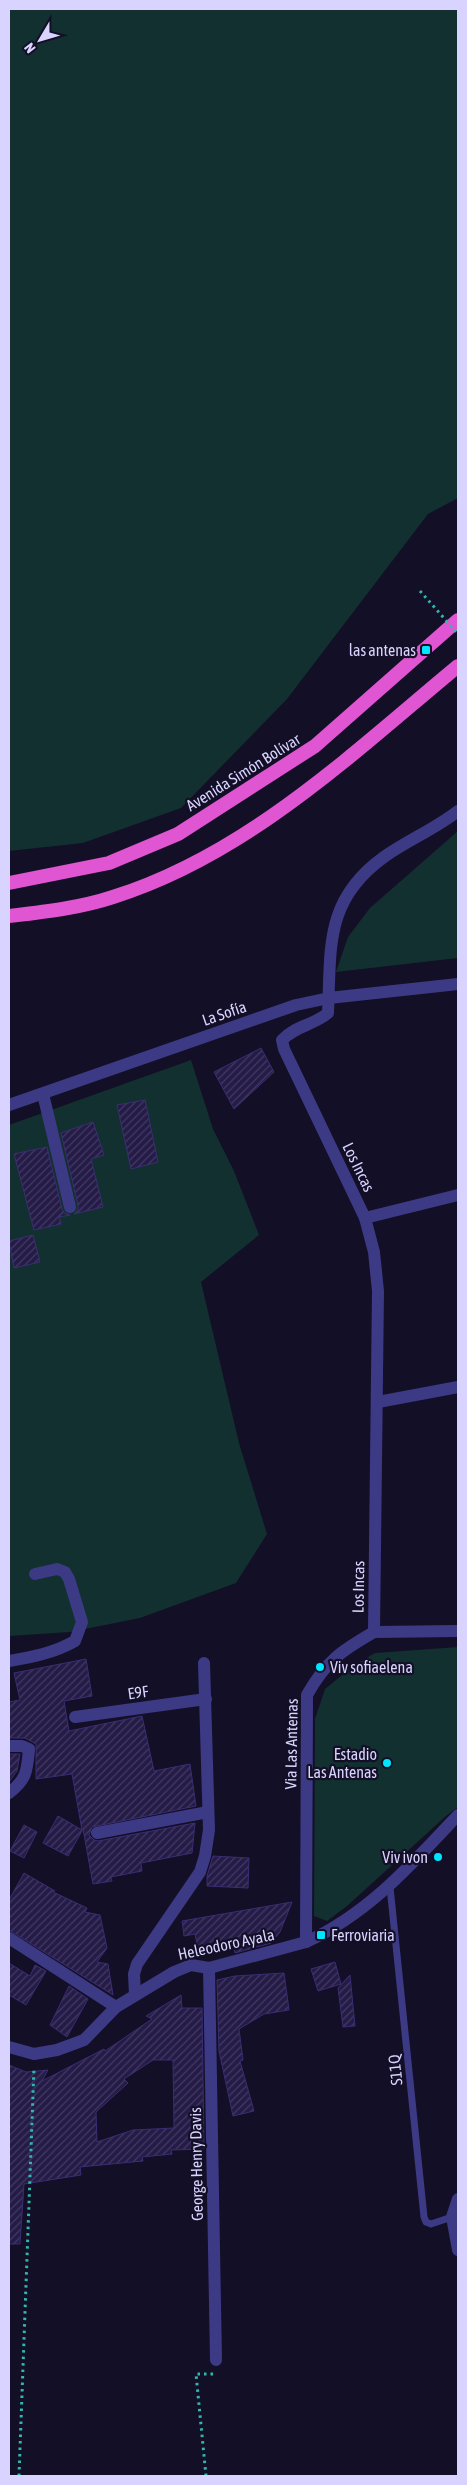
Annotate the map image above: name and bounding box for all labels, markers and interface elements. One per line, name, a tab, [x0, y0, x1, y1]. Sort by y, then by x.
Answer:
north arrow	[15, 15, 65, 65]
text: N	[21, 40, 39, 56]
place label: las antenas	[349, 641, 416, 659]
marker: las antenas	[420, 644, 432, 656]
street label: Avenida Simón Bolívar	[183, 729, 304, 814]
street label: La Sofía	[200, 997, 248, 1029]
street label: Los Incas	[339, 1140, 379, 1195]
street label: Los Incas	[349, 1560, 367, 1613]
place label: Viv sofiaelena	[330, 1658, 413, 1676]
marker: Viv sofiaelena	[314, 1661, 326, 1673]
street label: E9F	[126, 1682, 150, 1702]
street label: Via Las Antenas	[281, 1698, 301, 1790]
place label: Estadio Las Antenas	[307, 1745, 377, 1781]
marker: Estadio Las Antenas	[381, 1757, 393, 1769]
place label: Viv ivon	[382, 1848, 428, 1866]
marker: Viv ivon	[432, 1851, 444, 1863]
street label: Heleodoro Ayala	[176, 1925, 276, 1964]
place label: Ferroviaria	[331, 1926, 395, 1944]
marker: Ferroviaria	[315, 1929, 327, 1941]
street label: S11Q	[384, 2053, 406, 2086]
street label: George Henry Davis	[186, 2107, 207, 2221]

